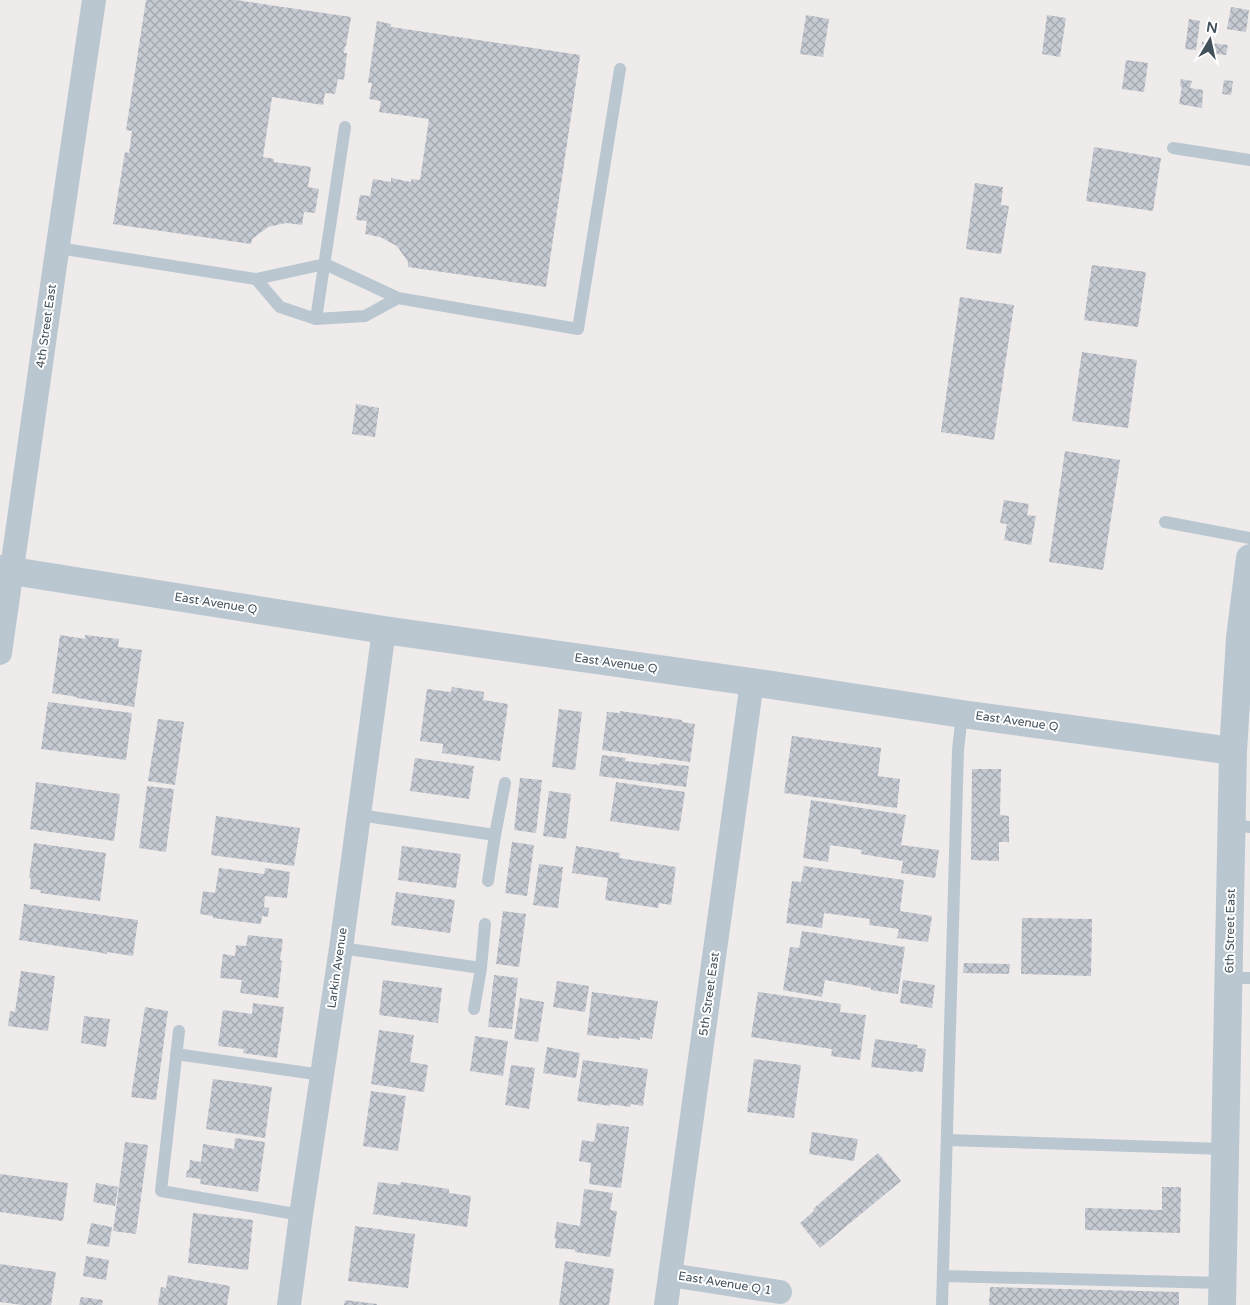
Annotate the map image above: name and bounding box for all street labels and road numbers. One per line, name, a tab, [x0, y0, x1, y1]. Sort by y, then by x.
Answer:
street label: 4th Street East	[33, 283, 59, 369]
street label: East Avenue Q	[174, 590, 259, 616]
street label: East Avenue Q	[574, 650, 659, 676]
street label: East Avenue Q	[975, 708, 1060, 734]
street label: 6th Street East	[1222, 888, 1238, 973]
street label: Larkin Avenue	[324, 927, 350, 1009]
street label: 5th Street East	[696, 951, 722, 1037]
street label: East Avenue Q 1	[677, 1269, 773, 1297]

